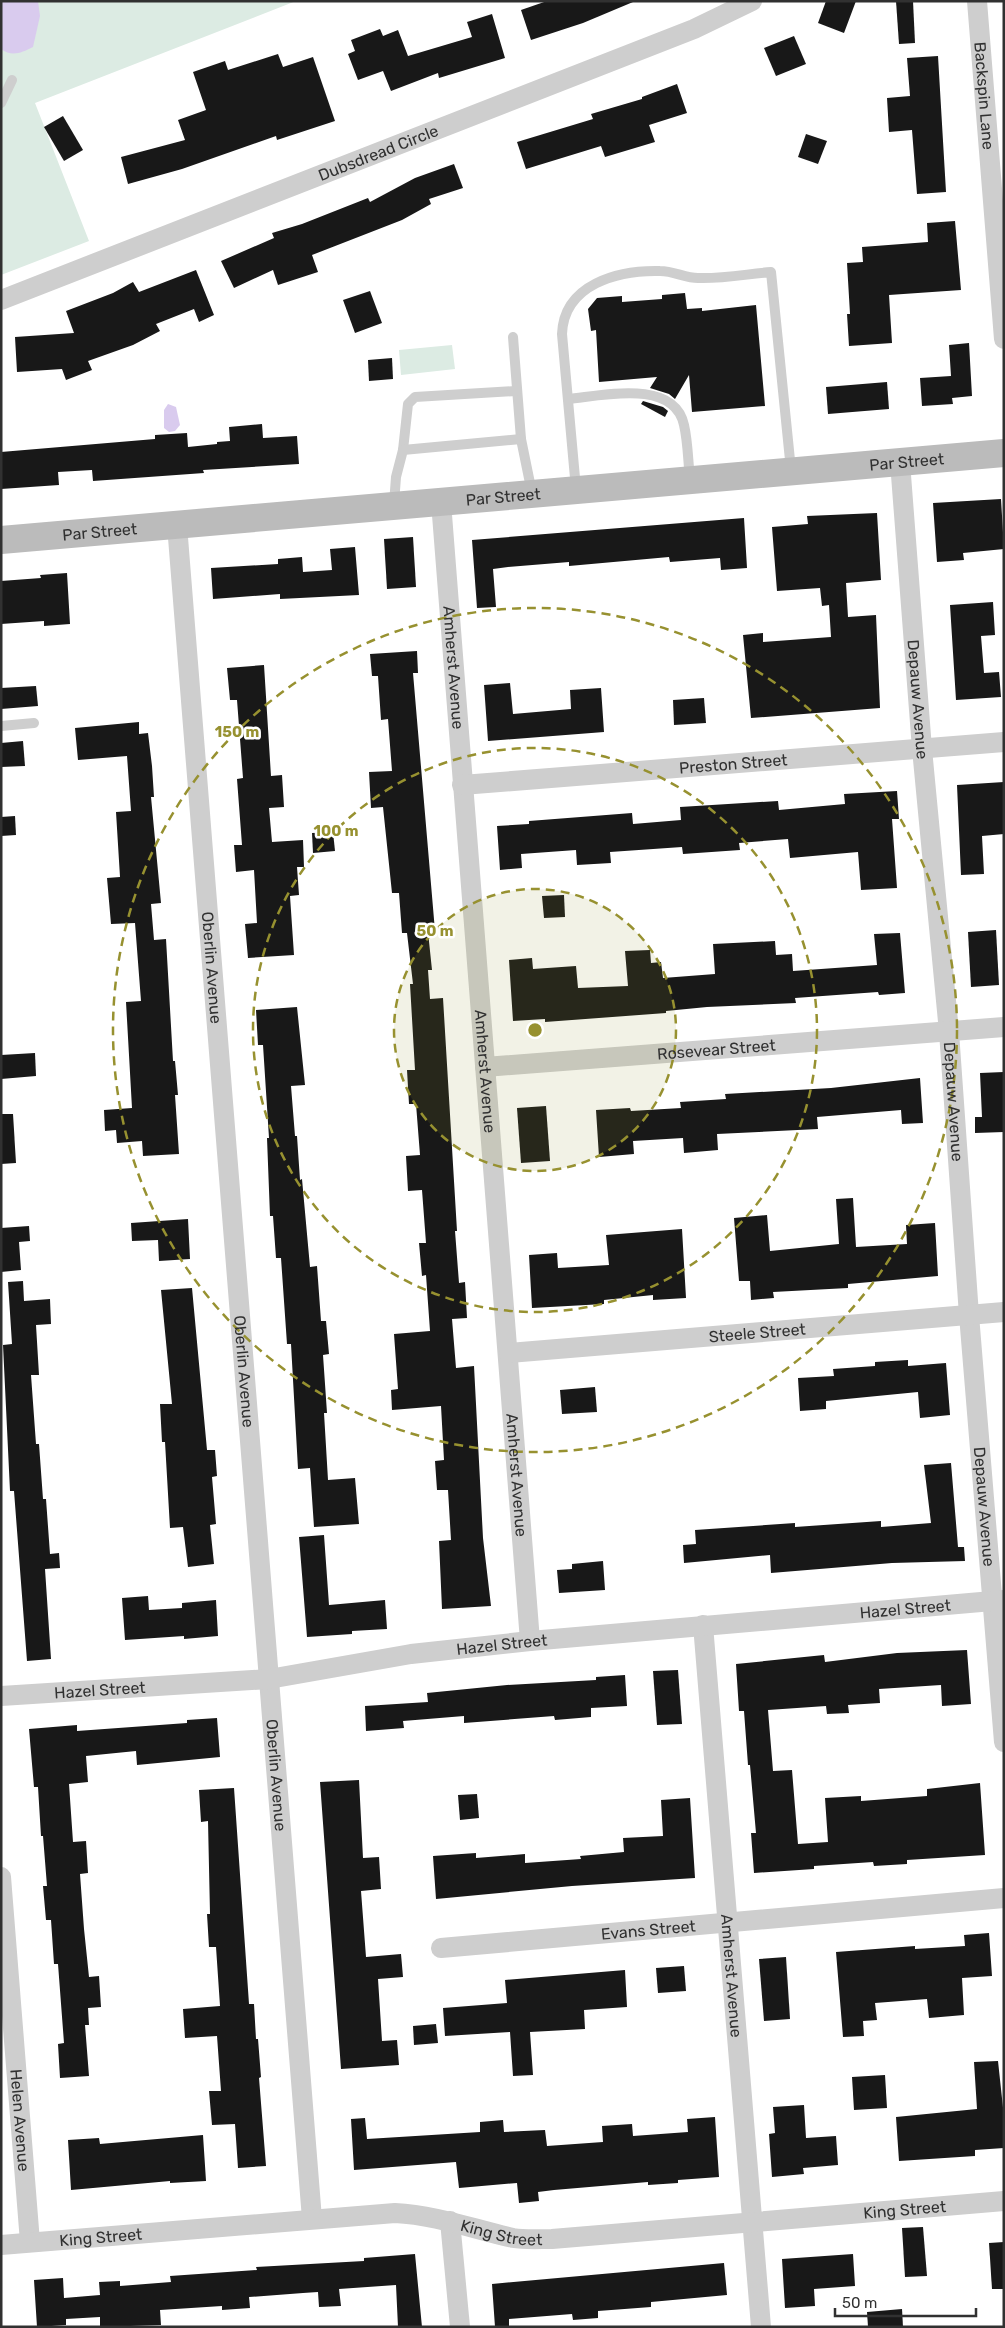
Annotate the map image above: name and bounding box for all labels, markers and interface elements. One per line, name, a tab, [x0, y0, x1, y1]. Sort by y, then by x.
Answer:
street label: Backspin Lane	[970, 41, 998, 150]
street label: Dubsdread Circle	[316, 121, 441, 185]
street label: Par Street	[869, 449, 945, 475]
street label: Par Street	[465, 484, 541, 510]
street label: Par Street	[62, 519, 138, 545]
street label: Amherst Avenue	[439, 605, 468, 730]
street label: Depauw Avenue	[904, 639, 932, 760]
text: 150 m	[215, 723, 259, 741]
street label: Preston Street	[678, 750, 788, 778]
text: 100 m	[314, 822, 358, 840]
street label: Oberlin Avenue	[198, 911, 226, 1024]
text: 50 m	[417, 922, 453, 940]
street label: Amherst Avenue	[471, 1009, 499, 1134]
centre of rings	[526, 1021, 544, 1039]
street label: Rosevear Street	[656, 1036, 776, 1064]
street label: Depauw Avenue	[940, 1041, 967, 1162]
street label: Oberlin Avenue	[230, 1315, 258, 1428]
street label: Steele Street	[708, 1319, 806, 1346]
street label: Amherst Avenue	[502, 1413, 531, 1538]
street label: Depauw Avenue	[970, 1446, 999, 1567]
street label: Hazel Street	[859, 1596, 952, 1622]
street label: Hazel Street	[455, 1631, 548, 1659]
street label: Hazel Street	[54, 1678, 146, 1703]
street label: Oberlin Avenue	[262, 1718, 290, 1832]
street label: Amherst Avenue	[717, 1913, 746, 2038]
street label: Evans Street	[600, 1916, 696, 1944]
street label: Helen Avenue	[6, 2068, 33, 2172]
street label: King Street	[862, 2197, 947, 2223]
street label: King Street	[458, 2216, 543, 2249]
street label: King Street	[59, 2225, 143, 2250]
scale bar	[835, 2286, 976, 2318]
text: 50 m	[842, 2294, 877, 2312]

